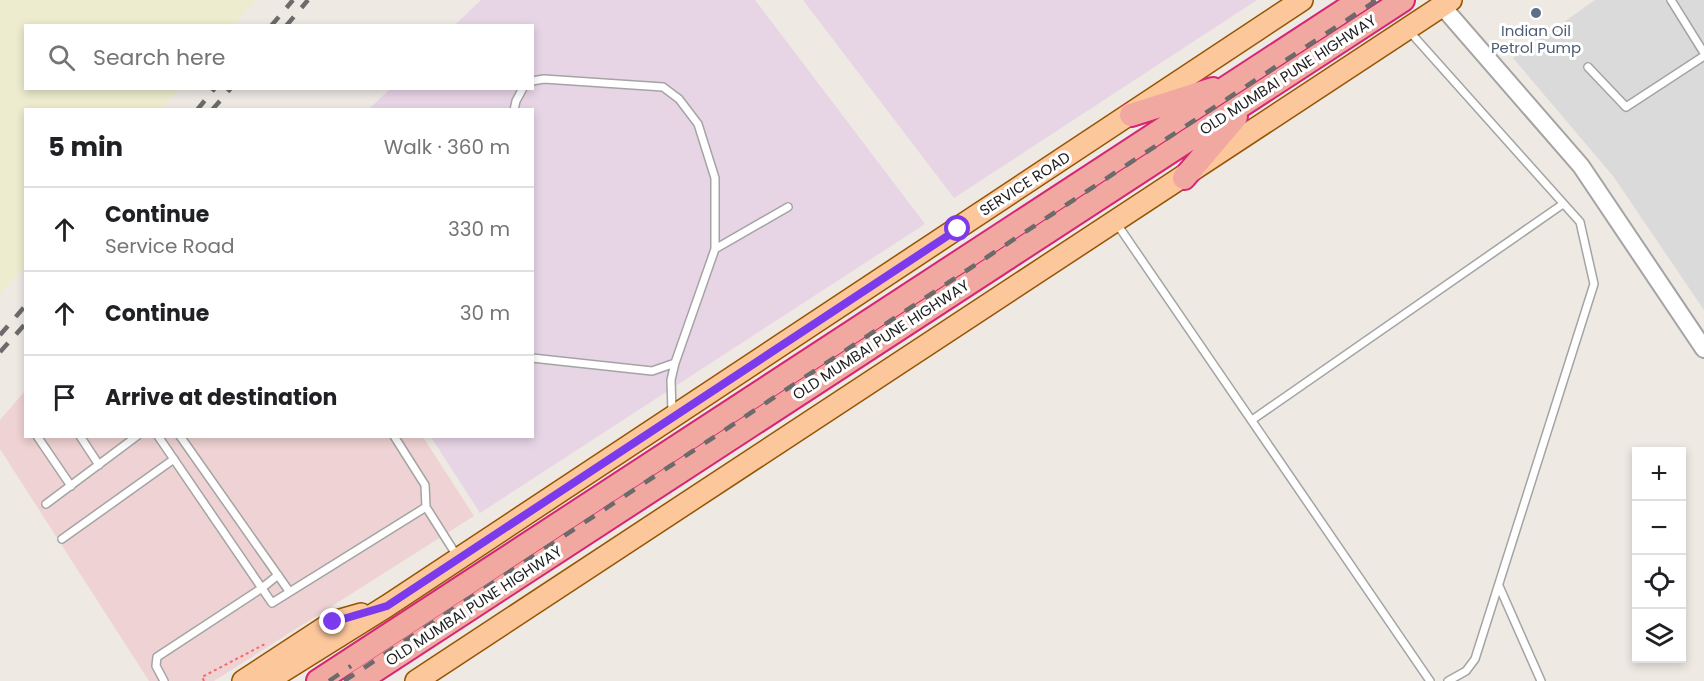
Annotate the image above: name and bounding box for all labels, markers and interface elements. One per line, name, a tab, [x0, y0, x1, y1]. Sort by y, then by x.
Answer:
marker: Indian Oil Petrol Pump	[1529, 6, 1543, 20]
street label: OLD MUMBAI PUNE HIGHWAY	[1195, 9, 1380, 140]
place label: Indian Oil Petrol Pump	[1491, 20, 1581, 58]
search box	[24, 24, 534, 90]
icon: search	[45, 41, 78, 74]
text: Search here	[93, 42, 226, 73]
text: 5 min	[48, 129, 123, 165]
text: Walk · 360 m	[384, 133, 510, 161]
street label: SERVICE ROAD	[975, 146, 1074, 221]
text: Continue	[105, 199, 209, 230]
icon: ahead	[48, 213, 81, 246]
text: 330 m	[448, 215, 510, 243]
route start	[944, 215, 970, 241]
text: Service Road	[105, 232, 235, 260]
street label: OLD MUMBAI PUNE HIGHWAY	[788, 274, 973, 405]
icon: ahead	[48, 297, 81, 330]
text: Continue	[105, 298, 209, 329]
text: 30 m	[460, 299, 510, 327]
icon: arrive	[48, 381, 81, 414]
text: Arrive at destination	[105, 382, 337, 413]
map controls	[1632, 447, 1686, 663]
button: +	[1632, 447, 1686, 501]
button: −	[1632, 501, 1686, 555]
street label: OLD MUMBAI PUNE HIGHWAY	[381, 540, 566, 671]
button: locate	[1632, 555, 1686, 609]
route end	[319, 608, 345, 634]
button: layers	[1632, 609, 1686, 663]

